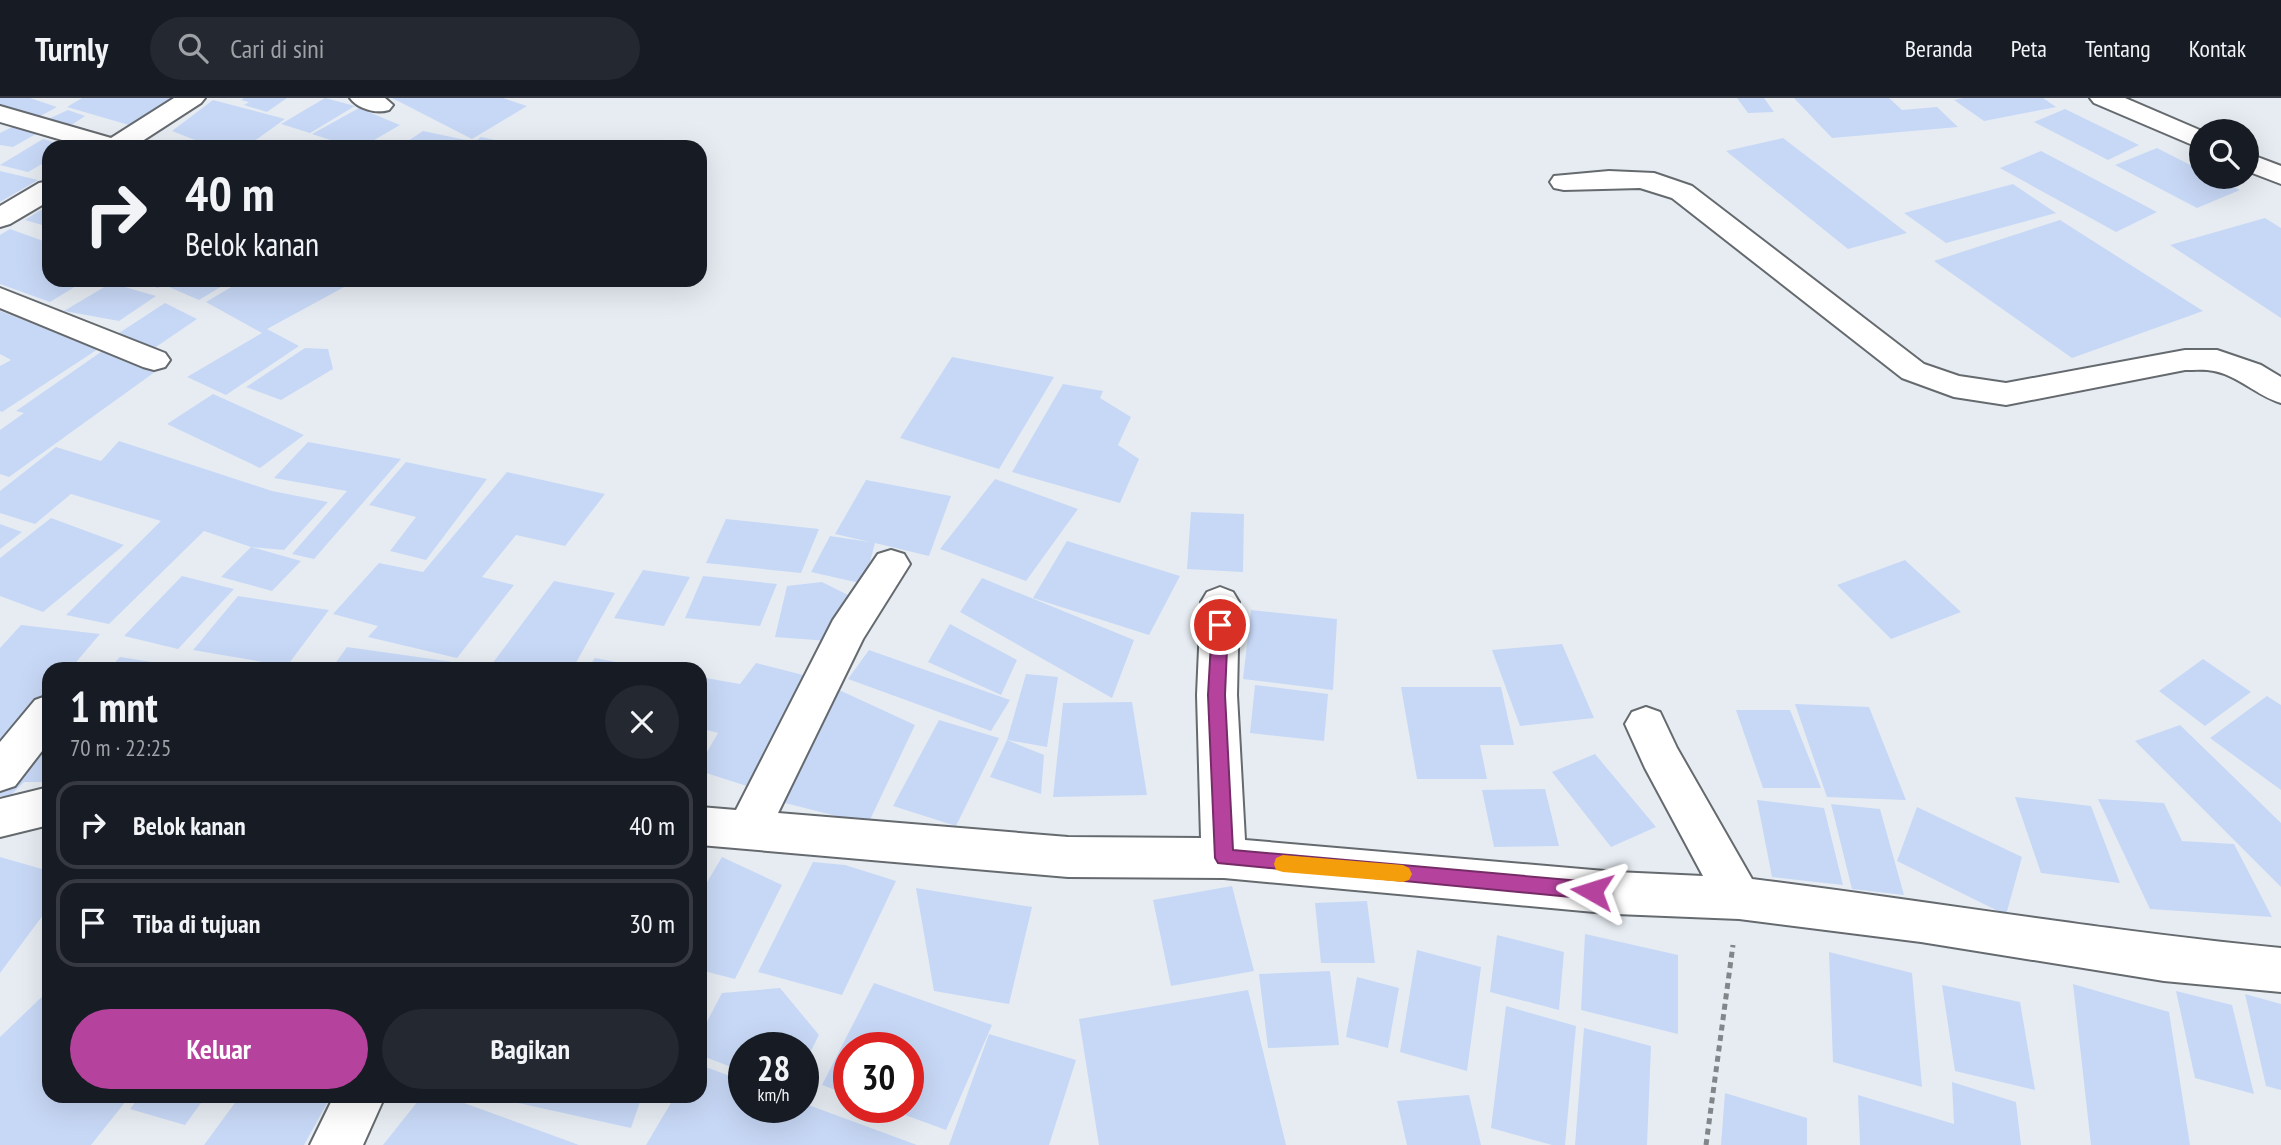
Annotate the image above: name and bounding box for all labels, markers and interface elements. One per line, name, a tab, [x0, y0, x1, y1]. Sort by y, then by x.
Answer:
search box	[150, 17, 640, 80]
text: Turnly	[35, 27, 108, 70]
icon: search	[174, 29, 212, 67]
text: Cari di sini	[230, 32, 324, 65]
text: Beranda	[1905, 33, 1973, 64]
text: Peta	[2011, 33, 2047, 64]
text: Tentang	[2085, 33, 2151, 64]
text: Kontak	[2189, 33, 2246, 64]
map controls	[2189, 119, 2259, 189]
button: search	[2189, 119, 2259, 189]
text: 40 m	[185, 161, 274, 225]
icon: right	[70, 168, 161, 259]
text: Belok kanan	[185, 223, 319, 265]
pin	[1190, 595, 1250, 655]
icon: arrive	[1201, 606, 1239, 644]
text: 1 mnt	[70, 679, 158, 734]
button: close	[605, 685, 679, 759]
text: 70 m · 22:25	[70, 733, 171, 762]
icon: right	[74, 806, 112, 844]
text: Belok kanan	[133, 809, 246, 842]
text: 40 m	[629, 809, 675, 842]
position arrow	[1555, 854, 1629, 928]
icon: arrive	[74, 904, 112, 942]
text: Tiba di tujuan	[133, 907, 261, 940]
text: 30 m	[629, 907, 675, 940]
button: Keluar	[70, 1009, 368, 1089]
button: Bagikan	[382, 1009, 679, 1089]
speed limit sign: 30	[833, 1032, 924, 1123]
text: 28	[757, 1045, 790, 1091]
text: km/h	[758, 1083, 789, 1106]

